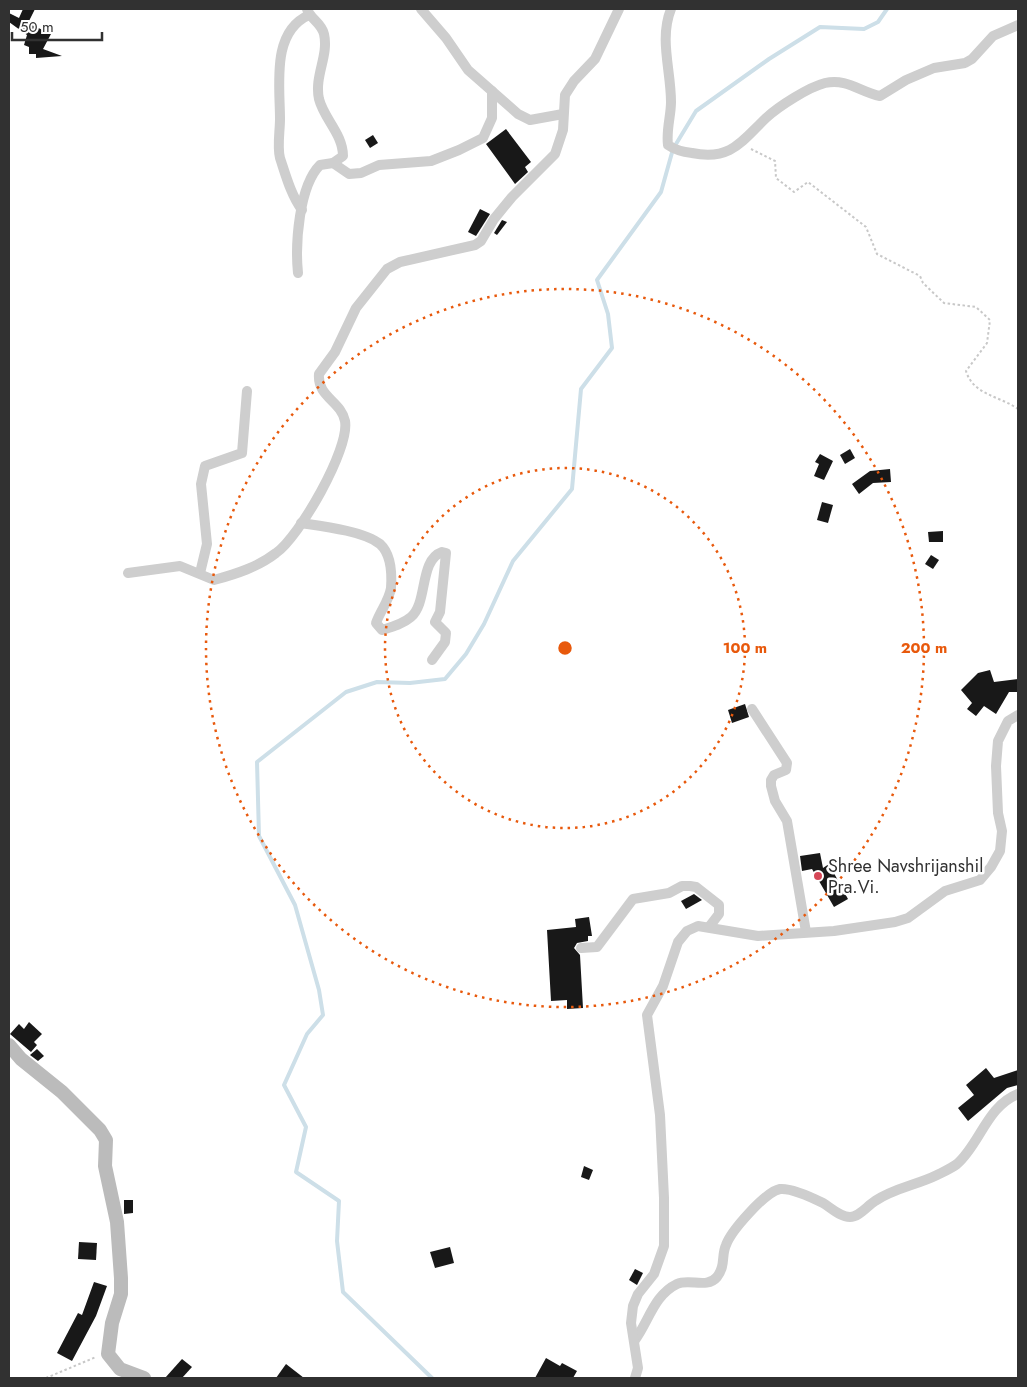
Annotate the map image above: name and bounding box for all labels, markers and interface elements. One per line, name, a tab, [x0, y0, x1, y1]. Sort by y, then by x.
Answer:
scale bar	[12, 10, 102, 42]
text: 50 m	[20, 16, 54, 38]
text: 100 m	[723, 637, 767, 659]
text: 200 m	[901, 637, 947, 659]
centre of rings	[556, 639, 574, 657]
place label: Shree Navshrijanshil Pra.Vi.	[828, 853, 983, 900]
marker: Shree Navshrijanshil Pra.Vi.	[812, 870, 824, 882]

